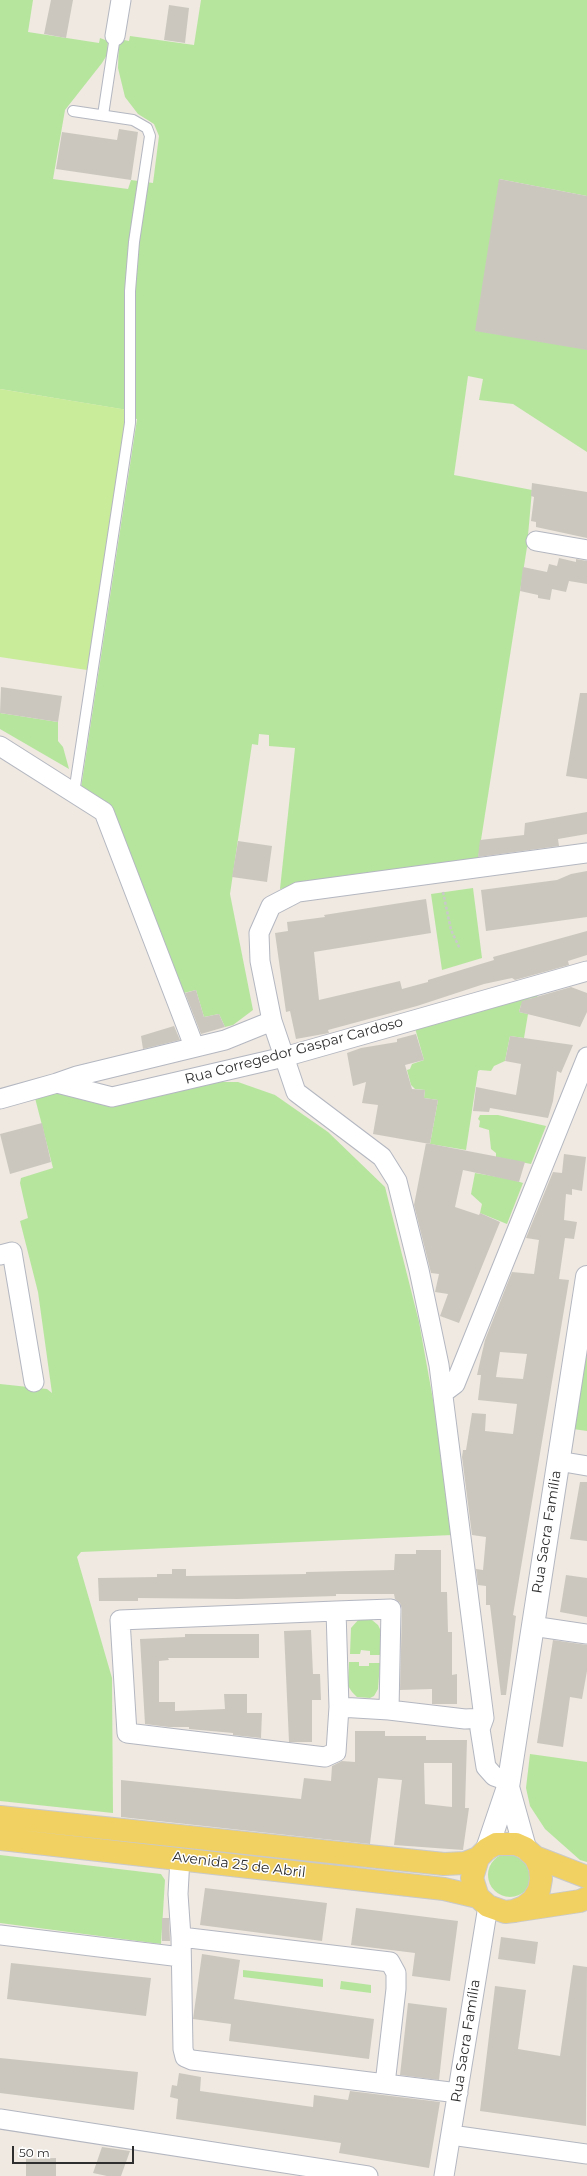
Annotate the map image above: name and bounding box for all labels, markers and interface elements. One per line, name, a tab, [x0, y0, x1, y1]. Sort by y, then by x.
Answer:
street label: Rua Corregedor Gaspar Cardoso	[183, 1014, 405, 1088]
street label: Rua Sacra Família	[529, 1469, 565, 1595]
street label: Avenida 25 de Abril	[172, 1849, 306, 1881]
street label: Rua Sacra Família	[448, 1978, 484, 2104]
scale bar	[14, 2138, 136, 2164]
text: 50 m	[19, 2145, 50, 2160]

